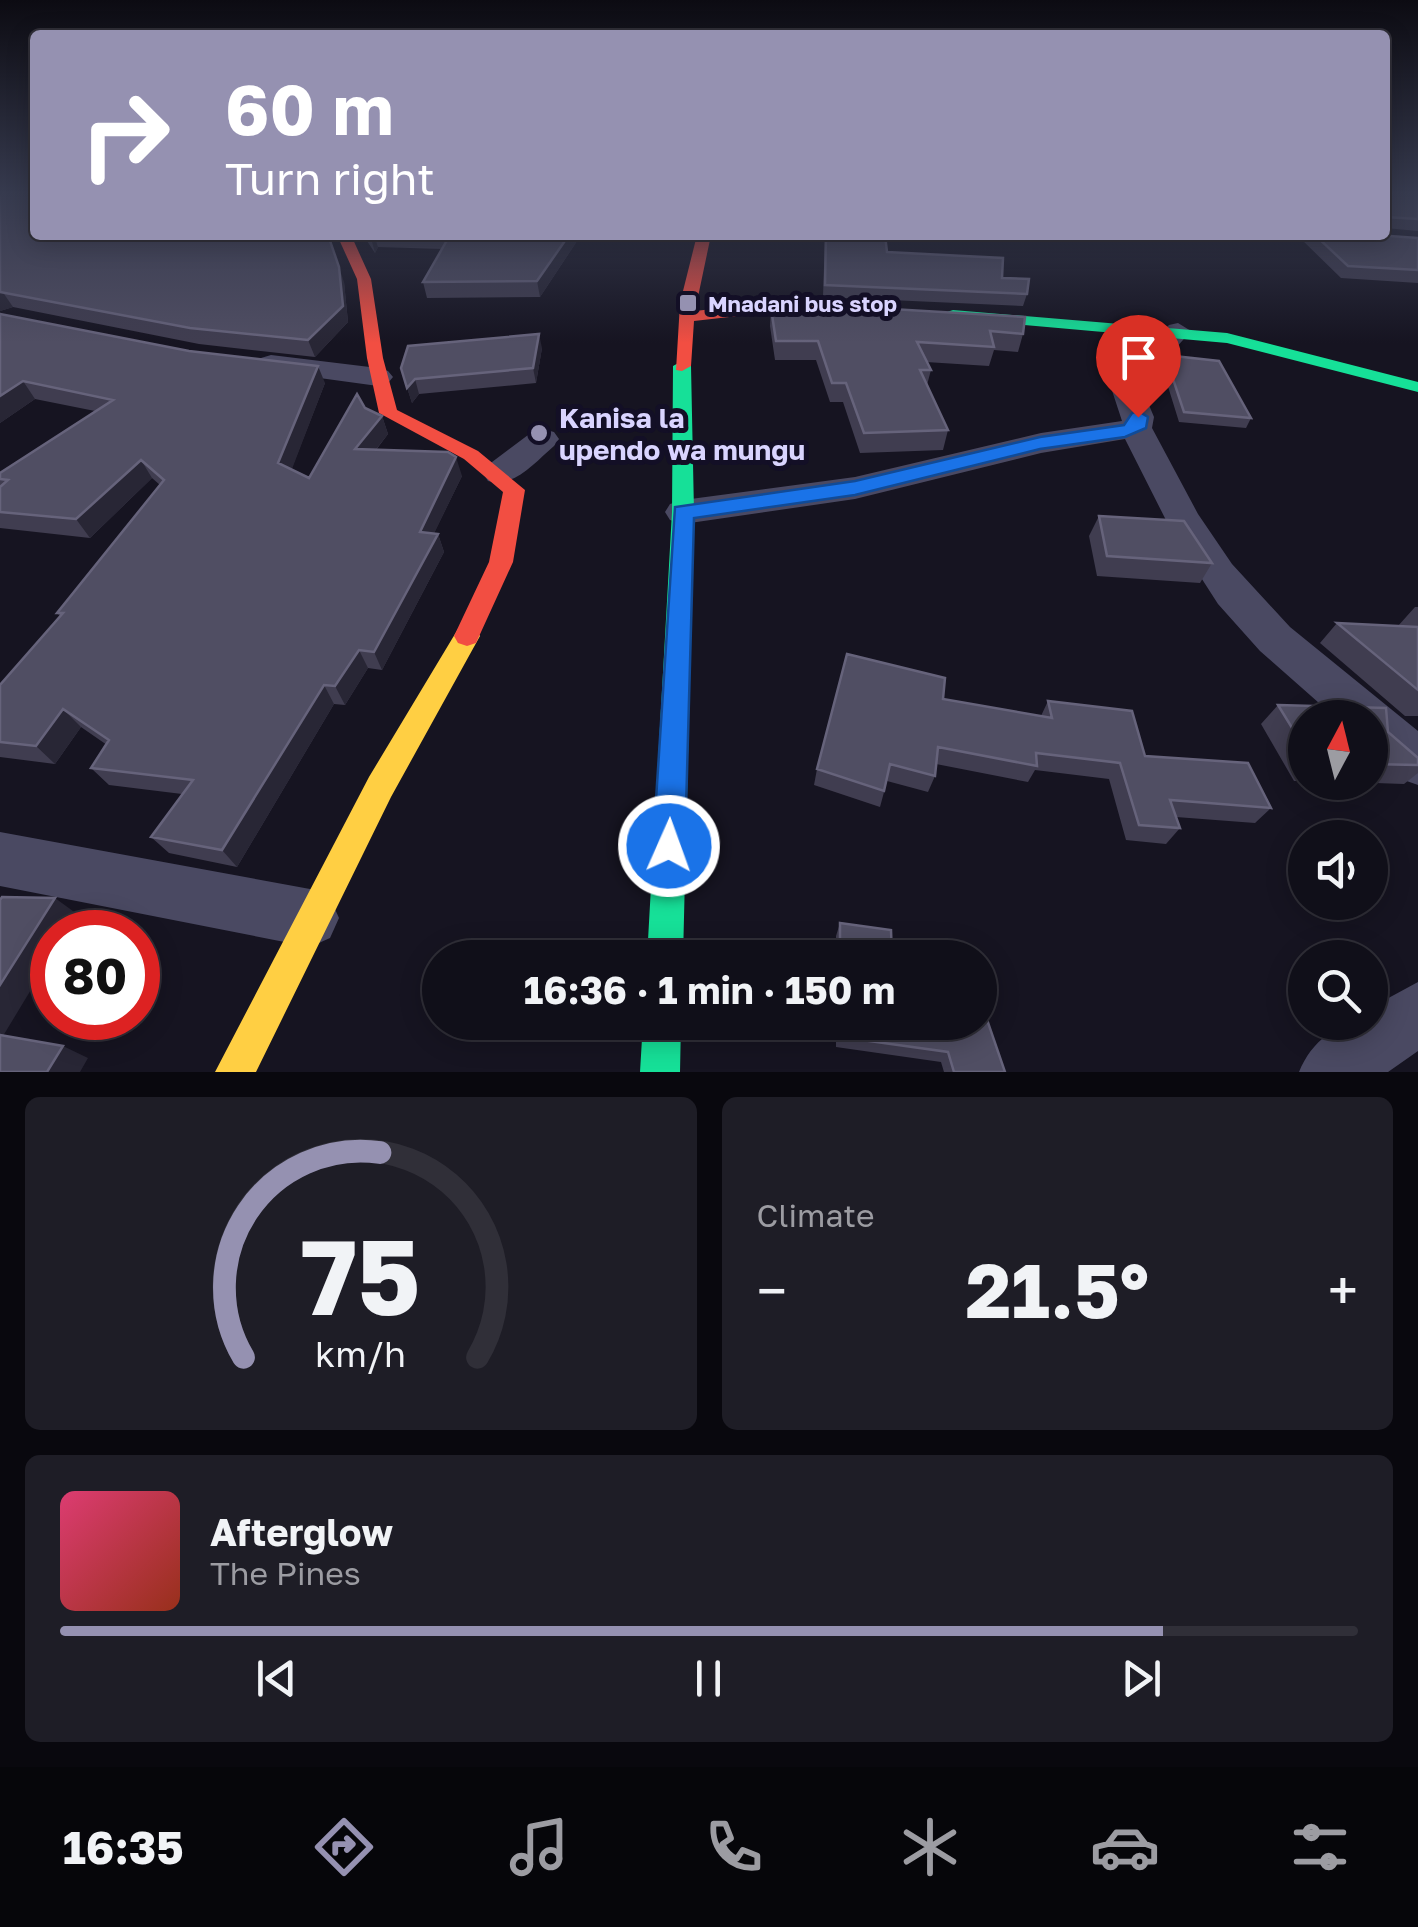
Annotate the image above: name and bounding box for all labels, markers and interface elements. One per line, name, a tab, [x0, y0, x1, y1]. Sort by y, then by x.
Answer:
text: 60 m	[225, 66, 394, 150]
icon: right	[60, 70, 190, 200]
text: Turn right	[225, 151, 435, 205]
place label: Mnadani bus stop	[708, 290, 897, 317]
marker: Mnadani bus stop	[677, 292, 699, 314]
pin	[1096, 315, 1181, 418]
icon: arrive	[1111, 330, 1166, 385]
place label: Kanisa la upendo wa mungu	[559, 401, 805, 466]
marker: Kanisa la upendo wa mungu	[528, 422, 550, 444]
north arrow	[1288, 700, 1388, 800]
map controls	[1288, 700, 1388, 1040]
position arrow	[617, 794, 721, 898]
button: sound	[1288, 820, 1388, 920]
speed limit sign: 80	[30, 910, 160, 1040]
button: search	[1288, 940, 1388, 1040]
text: 16:36 · 1 min · 150 m	[524, 967, 895, 1012]
text: Climate	[757, 1196, 875, 1234]
text: 75	[301, 1213, 421, 1338]
text: 21.5°	[966, 1244, 1149, 1335]
text: −	[757, 1257, 787, 1323]
text: +	[1328, 1257, 1358, 1323]
text: km/h	[315, 1332, 406, 1375]
text: Afterglow	[210, 1509, 393, 1554]
text: The Pines	[210, 1554, 361, 1592]
icon: previous	[249, 1651, 304, 1706]
icon: pause	[681, 1651, 736, 1706]
icon: next	[1114, 1651, 1169, 1706]
icon: directions	[309, 1812, 379, 1882]
icon: music	[504, 1812, 574, 1882]
icon: phone	[699, 1812, 769, 1882]
icon: climate	[895, 1812, 965, 1882]
icon: car	[1090, 1812, 1160, 1882]
icon: filters	[1285, 1812, 1355, 1882]
text: 16:35	[63, 1820, 184, 1874]

